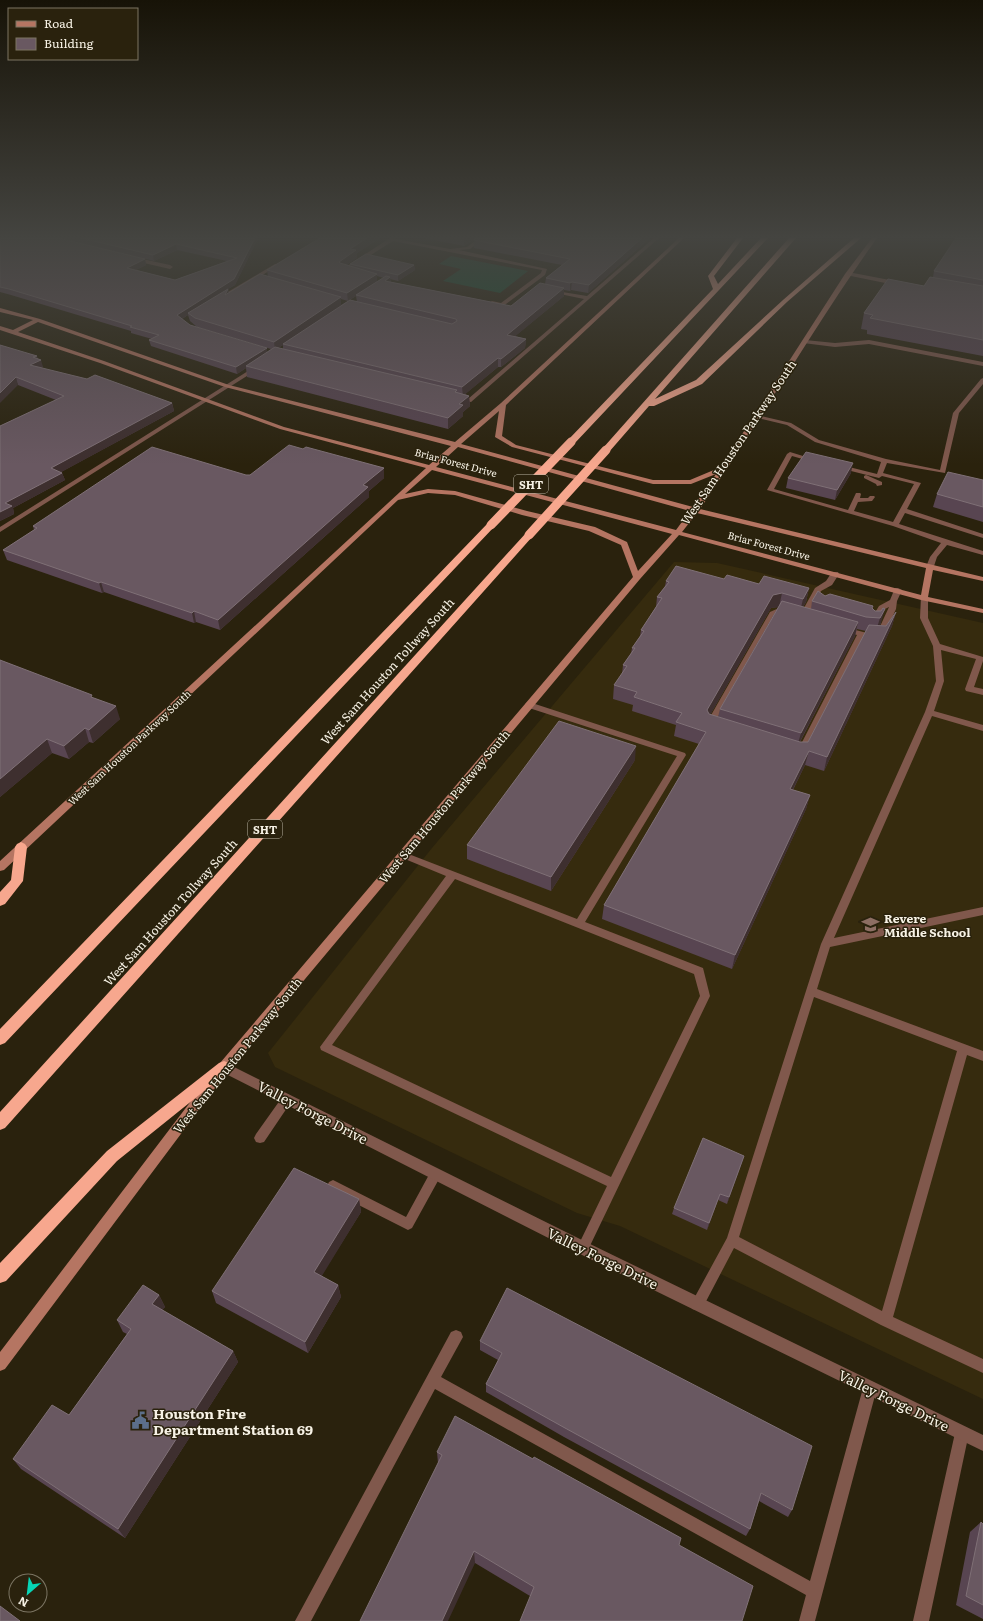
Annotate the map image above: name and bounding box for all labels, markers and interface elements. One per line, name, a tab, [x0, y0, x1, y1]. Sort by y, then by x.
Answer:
legend	[8, 8, 138, 60]
text: Road	[44, 14, 74, 32]
text: Building	[44, 34, 94, 52]
street label: West Sam Houston Parkway South	[676, 356, 800, 528]
street label: Briar Forest Drive	[413, 444, 499, 480]
road number: SHT	[514, 475, 548, 493]
street label: Briar Forest Drive	[726, 527, 812, 563]
street label: West Sam Houston Tollway South	[316, 594, 458, 748]
street label: West Sam Houston Parkway South	[64, 686, 194, 808]
street label: West Sam Houston Parkway South	[374, 725, 514, 887]
road number: SHT	[248, 820, 282, 838]
street label: West Sam Houston Tollway South	[99, 835, 241, 989]
place label: Revere Middle School	[884, 909, 971, 941]
school or university icon: Revere Middle School	[861, 915, 881, 935]
street label: West Sam Houston Parkway South	[168, 973, 306, 1137]
street label: Valley Forge Drive	[254, 1076, 372, 1148]
street label: Valley Forge Drive	[544, 1222, 662, 1294]
street label: Valley Forge Drive	[835, 1364, 953, 1436]
place label: Houston Fire Department Station 69	[153, 1403, 313, 1439]
public building icon: Houston Fire Department Station 69	[130, 1411, 150, 1431]
north arrow	[8, 1573, 48, 1613]
text: N	[15, 1593, 31, 1612]

